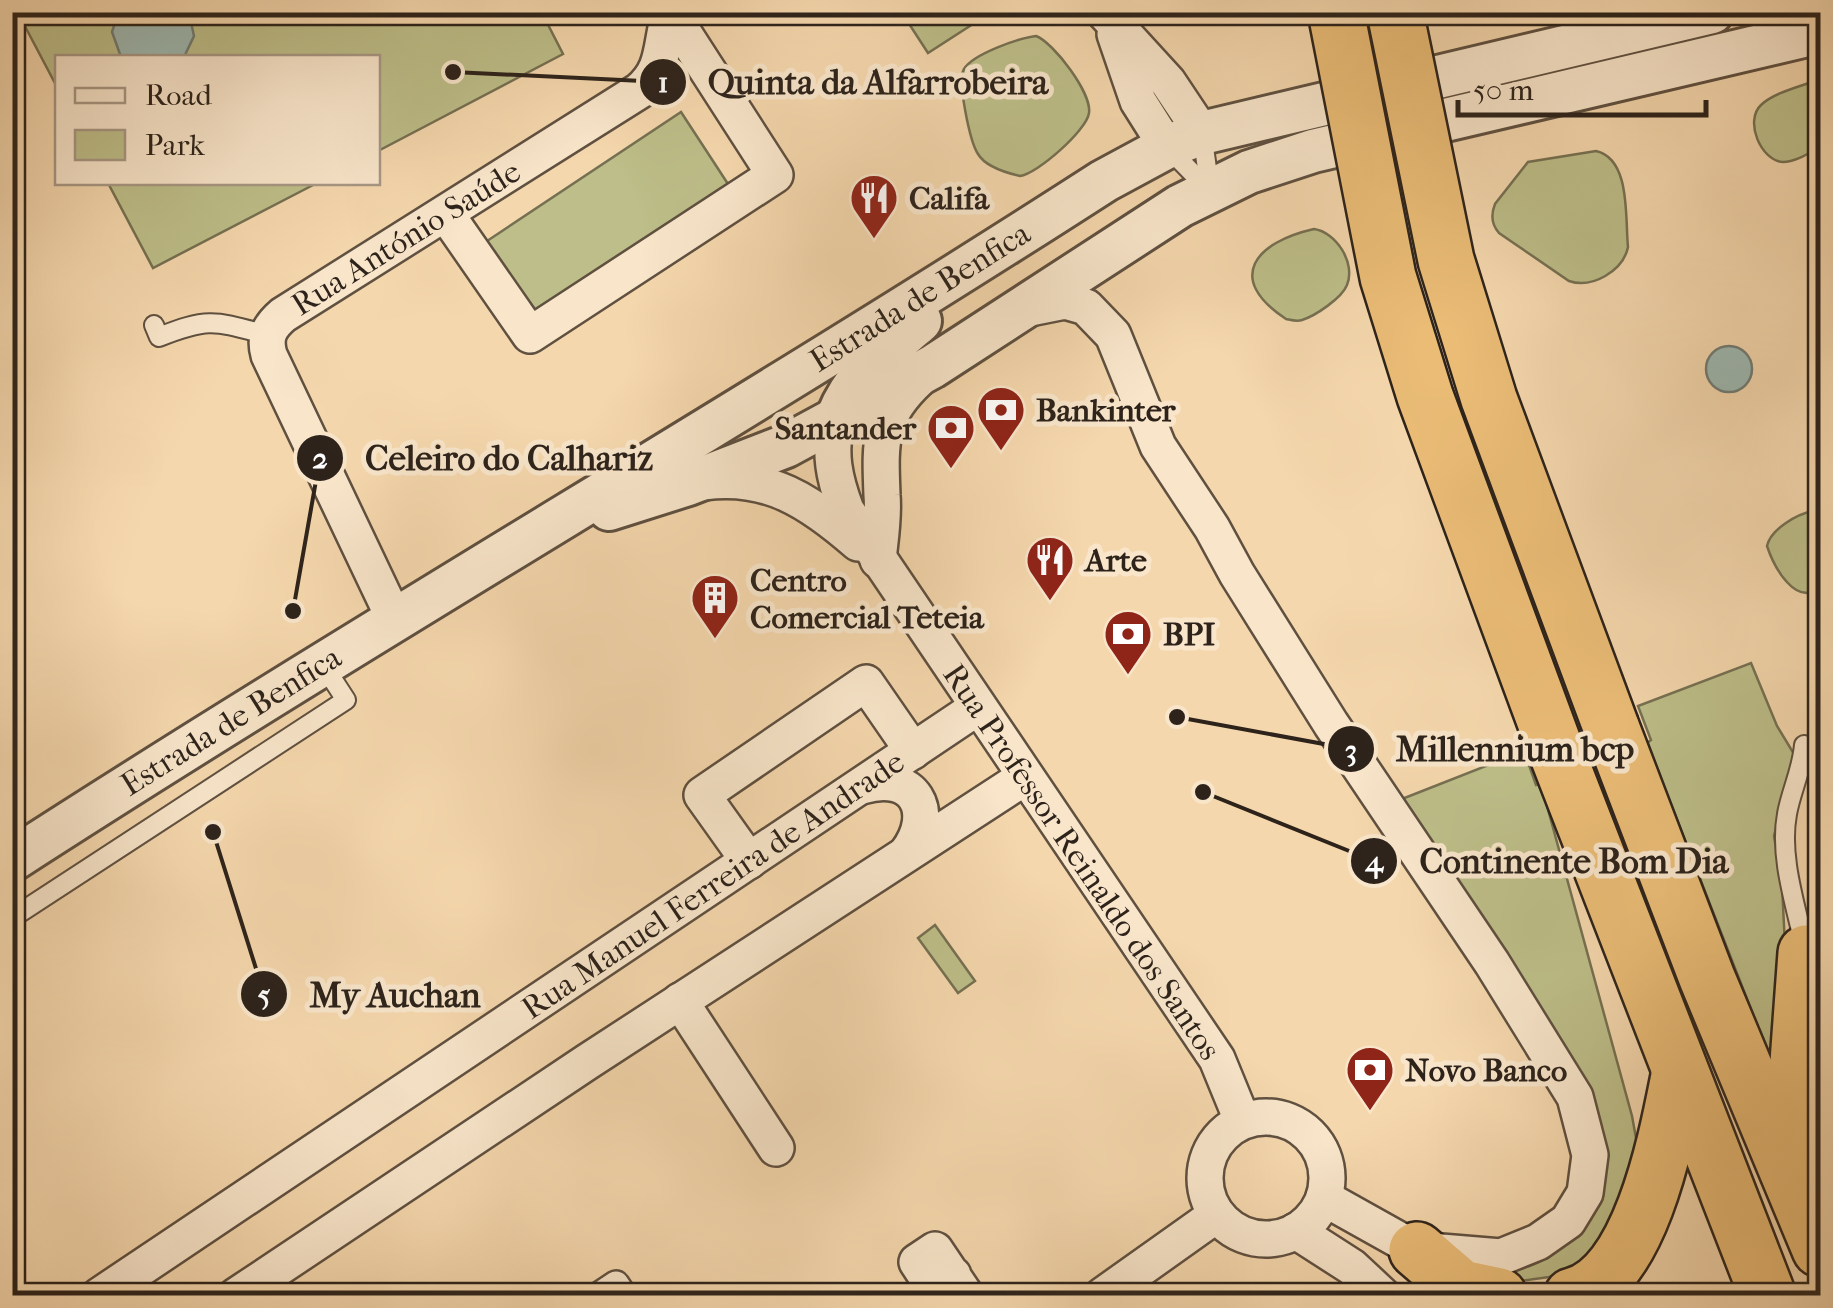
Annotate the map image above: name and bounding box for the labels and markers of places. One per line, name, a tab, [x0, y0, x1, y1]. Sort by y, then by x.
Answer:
callout: Quinta da Alfarrobeira	[638, 49, 1069, 114]
restaurant icon: Califa	[848, 172, 900, 240]
place label: Califa	[909, 180, 990, 217]
bank icon: Bankinter	[975, 384, 1027, 452]
place label: Bankinter	[1036, 392, 1177, 429]
bank icon: Santander	[925, 402, 977, 470]
place label: Santander	[775, 410, 917, 447]
callout: Celeiro do Calhariz	[295, 425, 673, 490]
restaurant icon: Arte	[1024, 534, 1076, 602]
place label: Arte	[1083, 542, 1147, 579]
place label: Centro Comercial Teteia	[750, 562, 985, 636]
building icon: Centro Comercial Teteia	[689, 572, 741, 640]
bank icon: BPI	[1102, 608, 1154, 676]
place label: BPI	[1163, 616, 1216, 653]
callout: Millennium bcp	[1326, 717, 1655, 782]
callout: Continente Bom Dia	[1349, 828, 1748, 893]
callout: My Auchan	[239, 962, 500, 1027]
bank icon: Novo Banco	[1344, 1044, 1396, 1112]
place label: Novo Banco	[1405, 1052, 1567, 1089]

